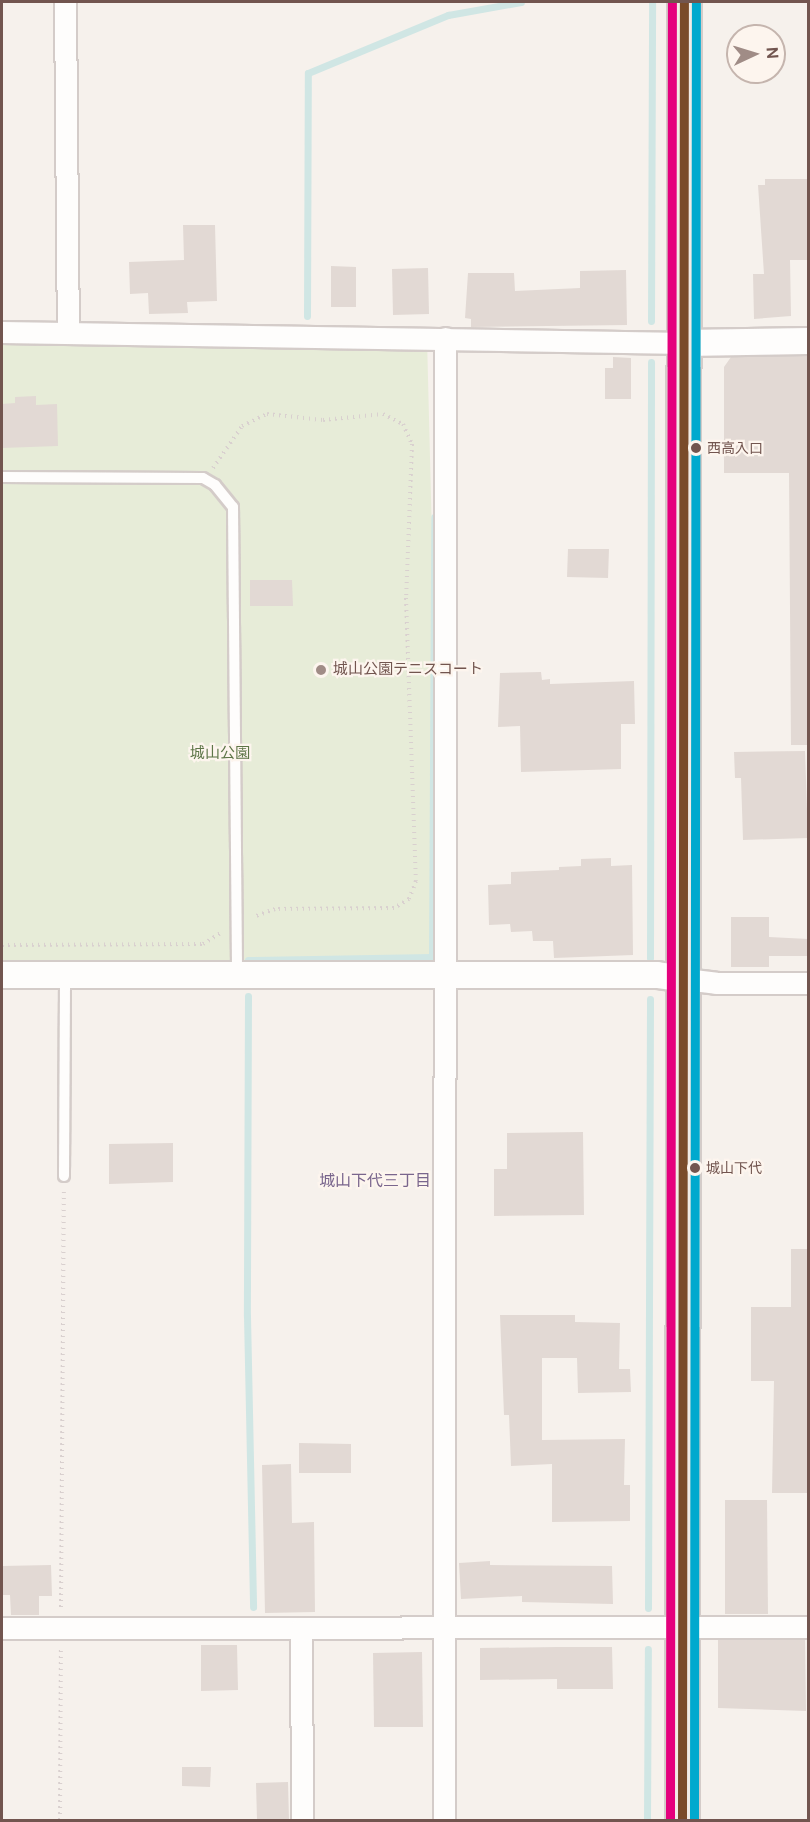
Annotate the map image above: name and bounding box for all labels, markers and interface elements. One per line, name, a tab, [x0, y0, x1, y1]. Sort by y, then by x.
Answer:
north arrow	[726, 24, 786, 84]
text: N	[762, 46, 783, 59]
place label: 西高入口	[707, 440, 763, 456]
marker: 西高入口	[690, 442, 702, 454]
place label: 城山公園テニスコート	[333, 661, 483, 679]
marker: 城山公園テニスコート	[314, 663, 328, 677]
park label: 城山公園	[190, 745, 250, 763]
place label: 城山下代	[706, 1160, 762, 1176]
marker: 城山下代	[689, 1162, 701, 1174]
district label: 城山下代三丁目	[319, 1171, 431, 1191]

